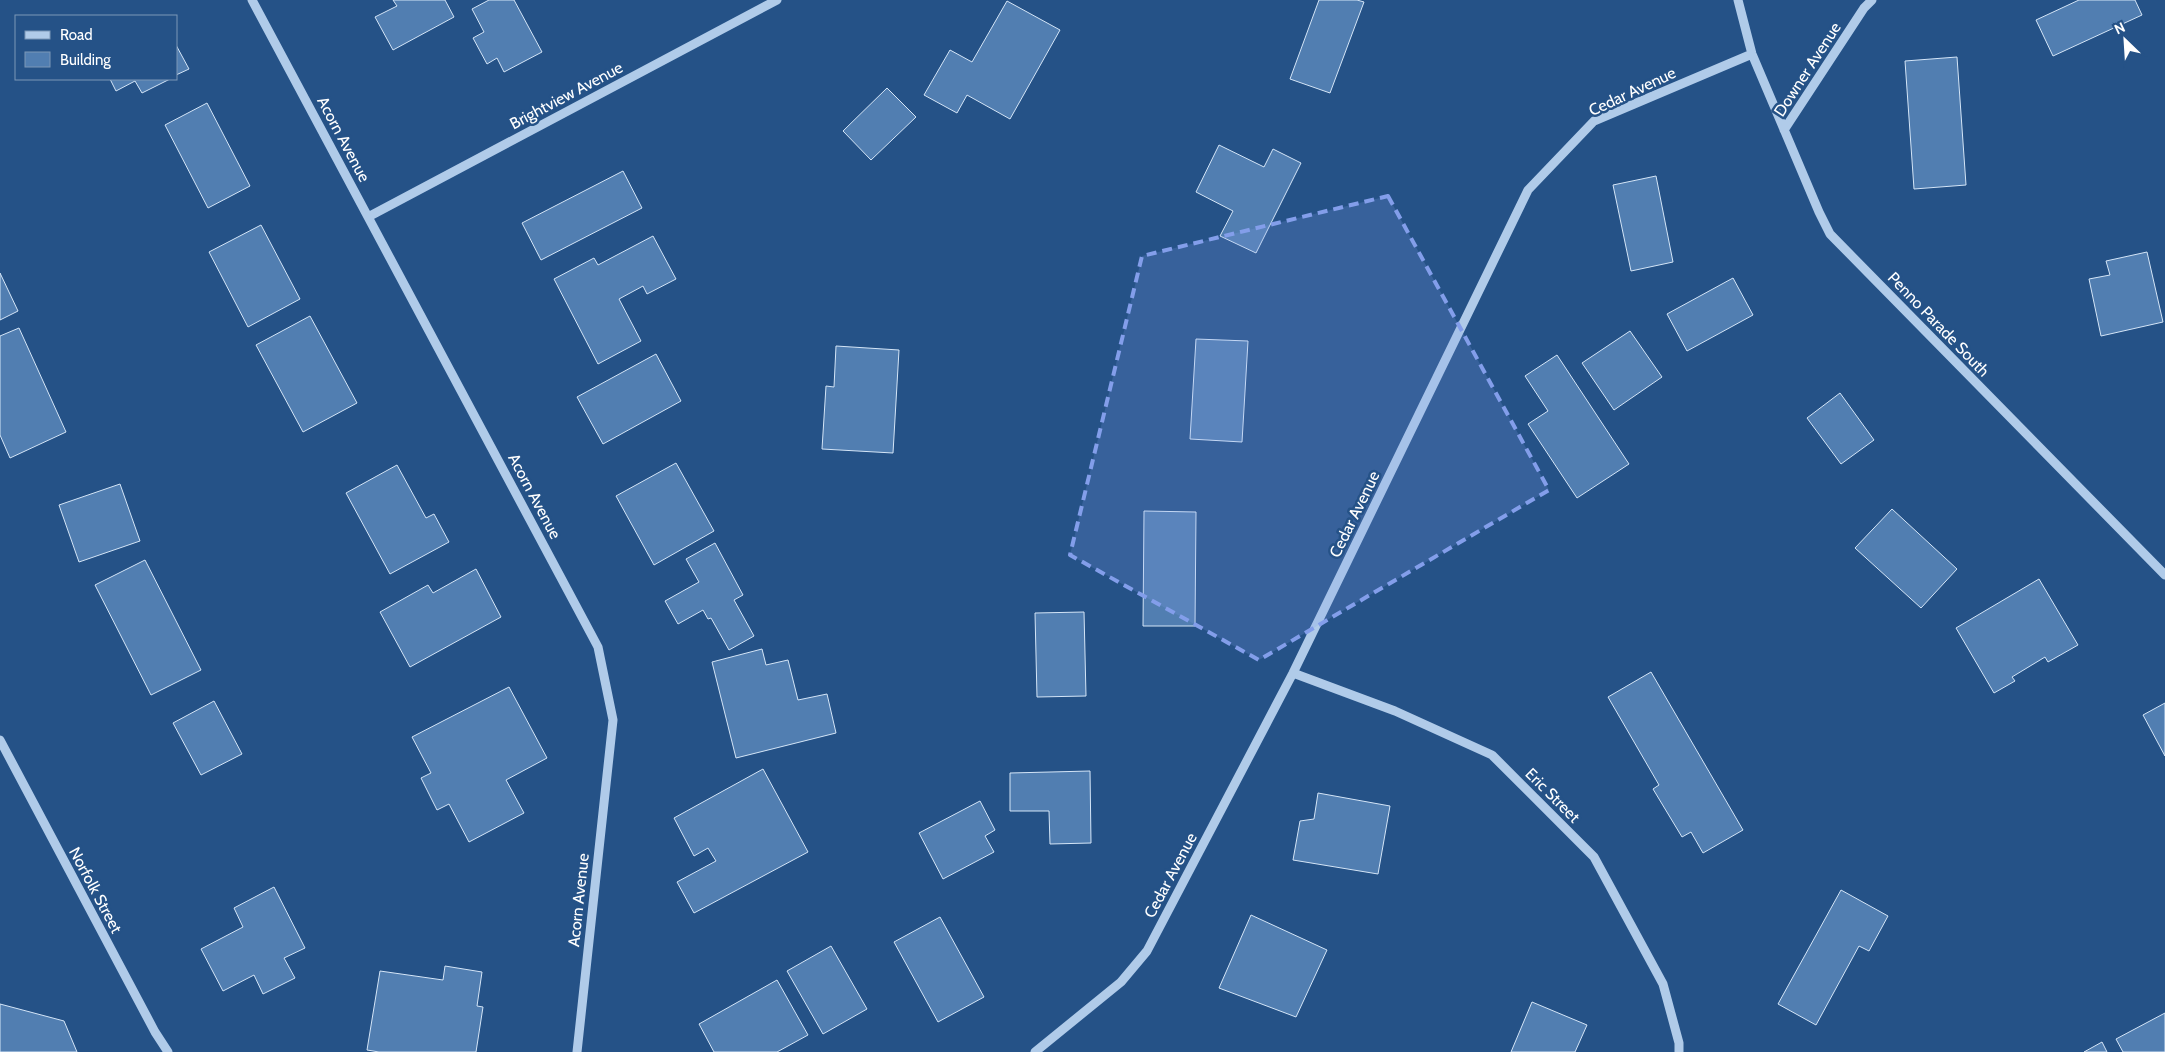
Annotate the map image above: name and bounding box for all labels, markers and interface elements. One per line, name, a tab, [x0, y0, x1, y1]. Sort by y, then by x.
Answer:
legend	[15, 15, 178, 80]
north arrow	[2100, 15, 2150, 65]
text: N	[2111, 18, 2128, 38]
street label: Downer Avenue	[1770, 19, 1845, 120]
text: Road	[60, 26, 93, 44]
text: Building	[60, 51, 111, 69]
street label: Brightview Avenue	[507, 58, 626, 133]
street label: Cedar Avenue	[1586, 63, 1679, 120]
street label: Acorn Avenue	[313, 93, 374, 185]
street label: Penno Parade South	[1884, 268, 1993, 381]
street label: Acorn Avenue	[504, 450, 565, 542]
street label: Cedar Avenue	[1325, 468, 1384, 561]
street label: Eric Street	[1521, 764, 1584, 827]
street label: Cedar Avenue	[1140, 829, 1201, 921]
street label: Norfolk Street	[65, 844, 126, 937]
street label: Acorn Avenue	[564, 852, 593, 948]

